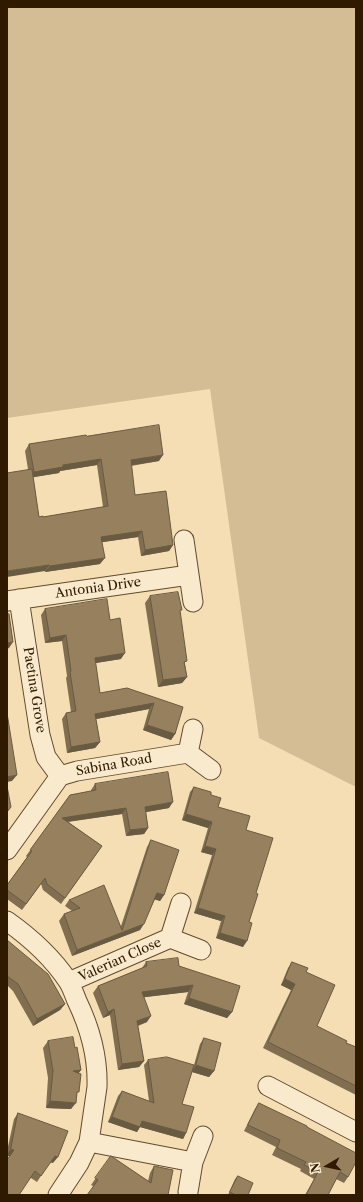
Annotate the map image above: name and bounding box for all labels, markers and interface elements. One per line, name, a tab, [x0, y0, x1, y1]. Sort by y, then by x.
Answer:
street label: Antonia Drive	[54, 574, 142, 602]
street label: Paetina Grove	[20, 646, 48, 734]
street label: Sabina Road	[75, 751, 153, 779]
street label: Valerian Close	[76, 935, 164, 985]
north arrow	[307, 1146, 347, 1186]
text: N	[307, 1162, 323, 1174]

